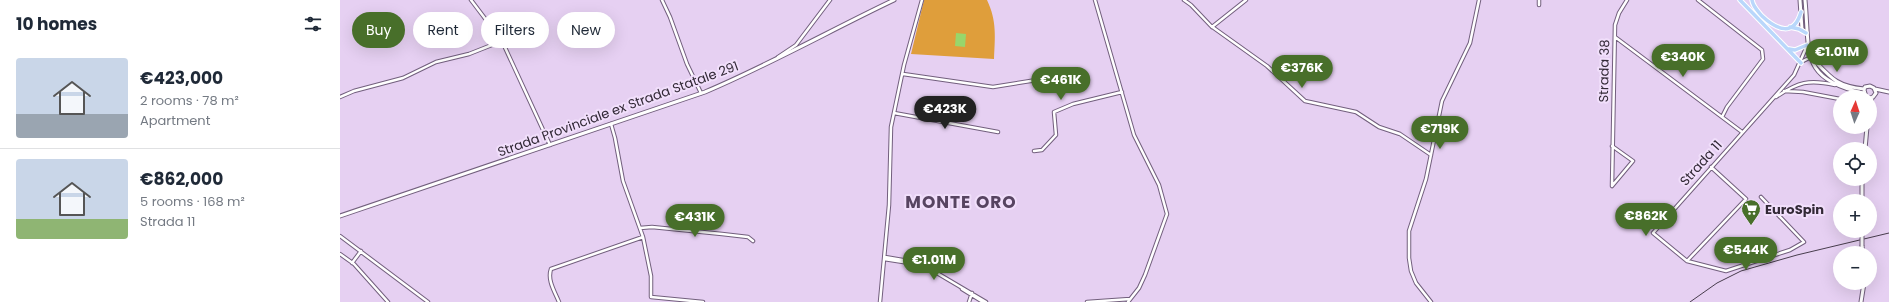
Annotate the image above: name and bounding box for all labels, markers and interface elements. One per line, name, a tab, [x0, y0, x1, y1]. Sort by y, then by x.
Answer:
text: 10 homes	[16, 12, 97, 36]
chip: Buy	[352, 12, 405, 48]
chip: Rent	[413, 12, 473, 48]
chip: Filters	[481, 12, 549, 48]
chip: New	[557, 12, 615, 48]
icon: filters	[302, 13, 324, 35]
street label: Strada 38	[1594, 39, 1614, 103]
pin: €1.01M	[1804, 39, 1870, 73]
text: €1.01M	[1815, 42, 1859, 61]
pin: €340K	[1655, 44, 1711, 78]
text: €340K	[1661, 47, 1705, 66]
pin: €376K	[1274, 55, 1330, 89]
street label: Strada Provinciale ex Strada Statale 291	[495, 56, 741, 162]
text: €376K	[1281, 58, 1323, 77]
text: €423,000	[140, 66, 223, 90]
pin: €461K	[1033, 67, 1089, 101]
text: €461K	[1040, 70, 1082, 89]
icon: home	[48, 74, 96, 122]
north arrow	[1833, 90, 1877, 134]
map controls	[1833, 90, 1877, 290]
text: 2 rooms · 78 m²	[140, 91, 239, 110]
pin: €423K	[917, 96, 973, 130]
text: €423K	[923, 99, 967, 118]
text: Apartment	[140, 111, 210, 130]
pin: €719K	[1412, 116, 1468, 150]
text: €719K	[1420, 119, 1460, 138]
street label: Strada 11	[1675, 136, 1727, 190]
button: locate	[1833, 142, 1877, 186]
text: €862,000	[140, 167, 223, 191]
icon: home	[48, 175, 96, 223]
district label: MONTE ORO	[905, 190, 1017, 214]
text: 5 rooms · 168 m²	[140, 192, 245, 211]
button: +	[1833, 194, 1877, 238]
supermarket icon: EuroSpin	[1740, 198, 1762, 226]
place label: EuroSpin	[1765, 200, 1824, 219]
pin: €862K	[1618, 203, 1674, 237]
pin: €431K	[667, 204, 723, 238]
text: €862K	[1624, 206, 1668, 225]
text: €431K	[675, 207, 715, 226]
text: Strada 11	[140, 212, 195, 231]
pin: €544K	[1718, 237, 1774, 271]
text: €544K	[1723, 240, 1769, 259]
button: −	[1833, 246, 1877, 290]
pin: €1.01M	[901, 247, 967, 281]
text: €1.01M	[912, 250, 956, 269]

